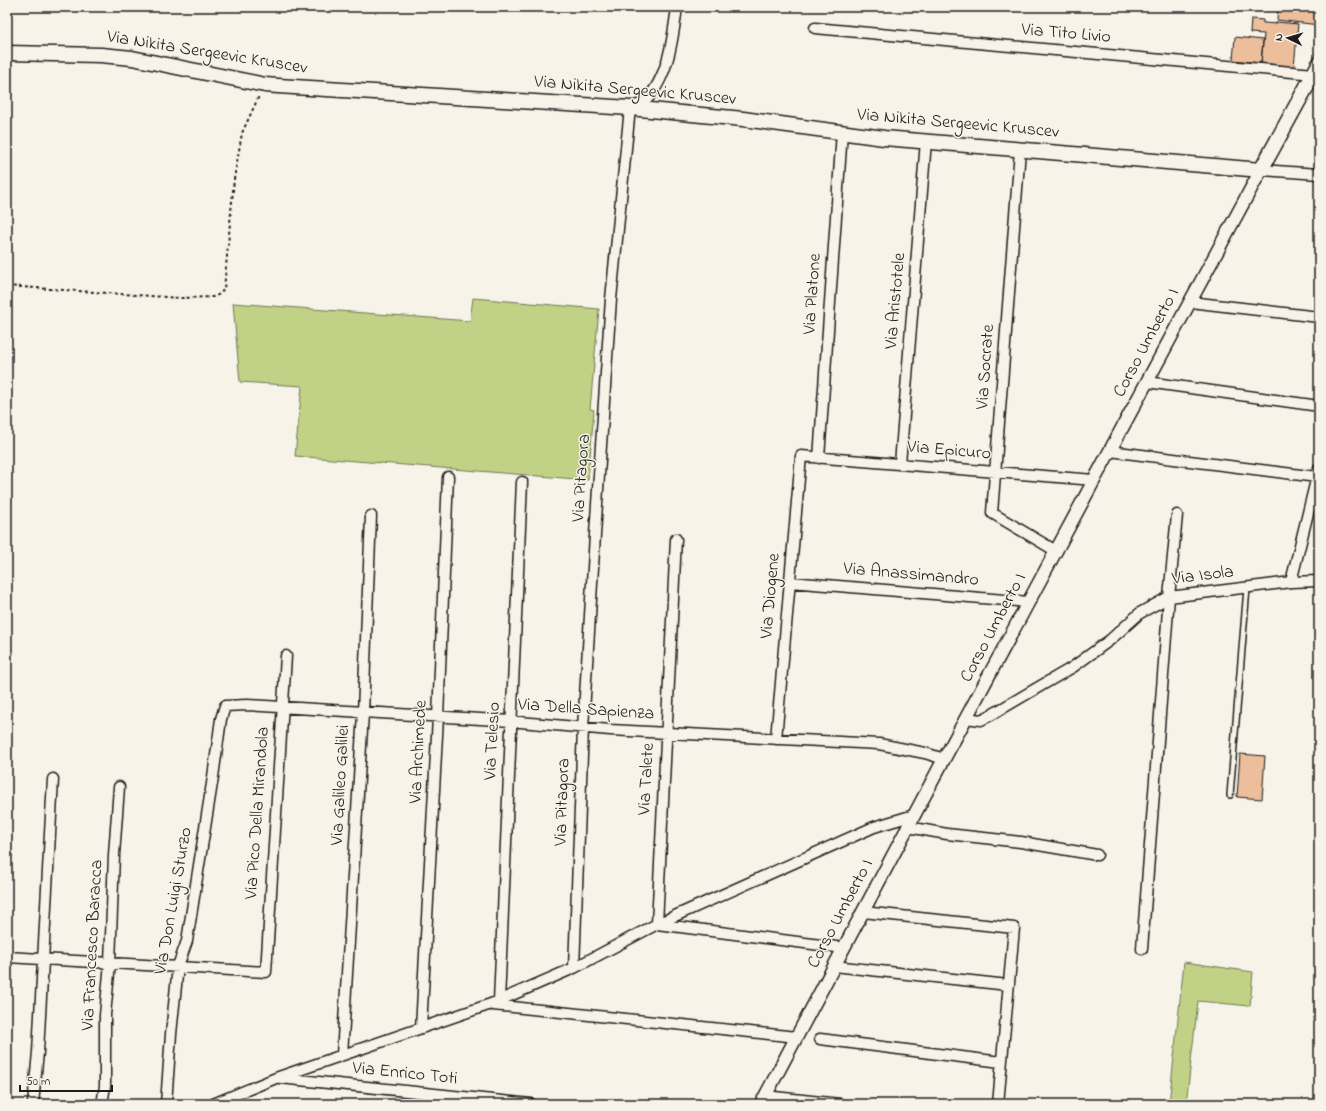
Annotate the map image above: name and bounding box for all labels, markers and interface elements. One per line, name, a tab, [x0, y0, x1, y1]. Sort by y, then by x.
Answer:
street label: Via Tito Livio	[1019, 17, 1112, 51]
north arrow	[1268, 18, 1308, 58]
street label: Via Nikita Sergeevic Kruscev	[104, 24, 309, 83]
text: N	[1271, 33, 1287, 42]
street label: Via Nikita Sergeevic Kruscev	[532, 69, 737, 114]
street label: Via Nikita Sergeevic Kruscev	[855, 102, 1060, 147]
street label: Via Aristotele	[879, 251, 913, 351]
street label: Via Platone	[797, 252, 829, 336]
street label: Corso Umberto I	[1107, 284, 1187, 402]
street label: Via Socrate	[970, 323, 1002, 411]
street label: Via Pitagora	[566, 433, 599, 524]
street label: Via Epicuro	[905, 434, 992, 468]
street label: Via Diogene	[754, 551, 789, 641]
street label: Via Anassimandro	[841, 556, 980, 594]
street label: Via Isola	[1170, 559, 1235, 593]
street label: Corso Umberto I	[954, 569, 1034, 687]
street label: Via Della Sapienza	[516, 692, 655, 728]
street label: Via Archimede	[403, 699, 435, 805]
street label: Via Telesio	[478, 701, 508, 782]
street label: Via Galileo Galilei	[325, 724, 357, 847]
street label: Via Pico Della Mirandola	[239, 726, 277, 901]
street label: Via Talete	[632, 741, 662, 817]
street label: Via Pitagora	[548, 758, 579, 847]
street label: Via Don Luigi Sturzo	[148, 825, 201, 978]
street label: Corso Umberto I	[801, 855, 881, 973]
street label: Via Francesco Baracca	[75, 859, 110, 1032]
street label: Via Enrico Toti	[350, 1055, 459, 1092]
scale bar	[20, 1067, 112, 1093]
text: 50 m	[26, 1073, 50, 1091]

